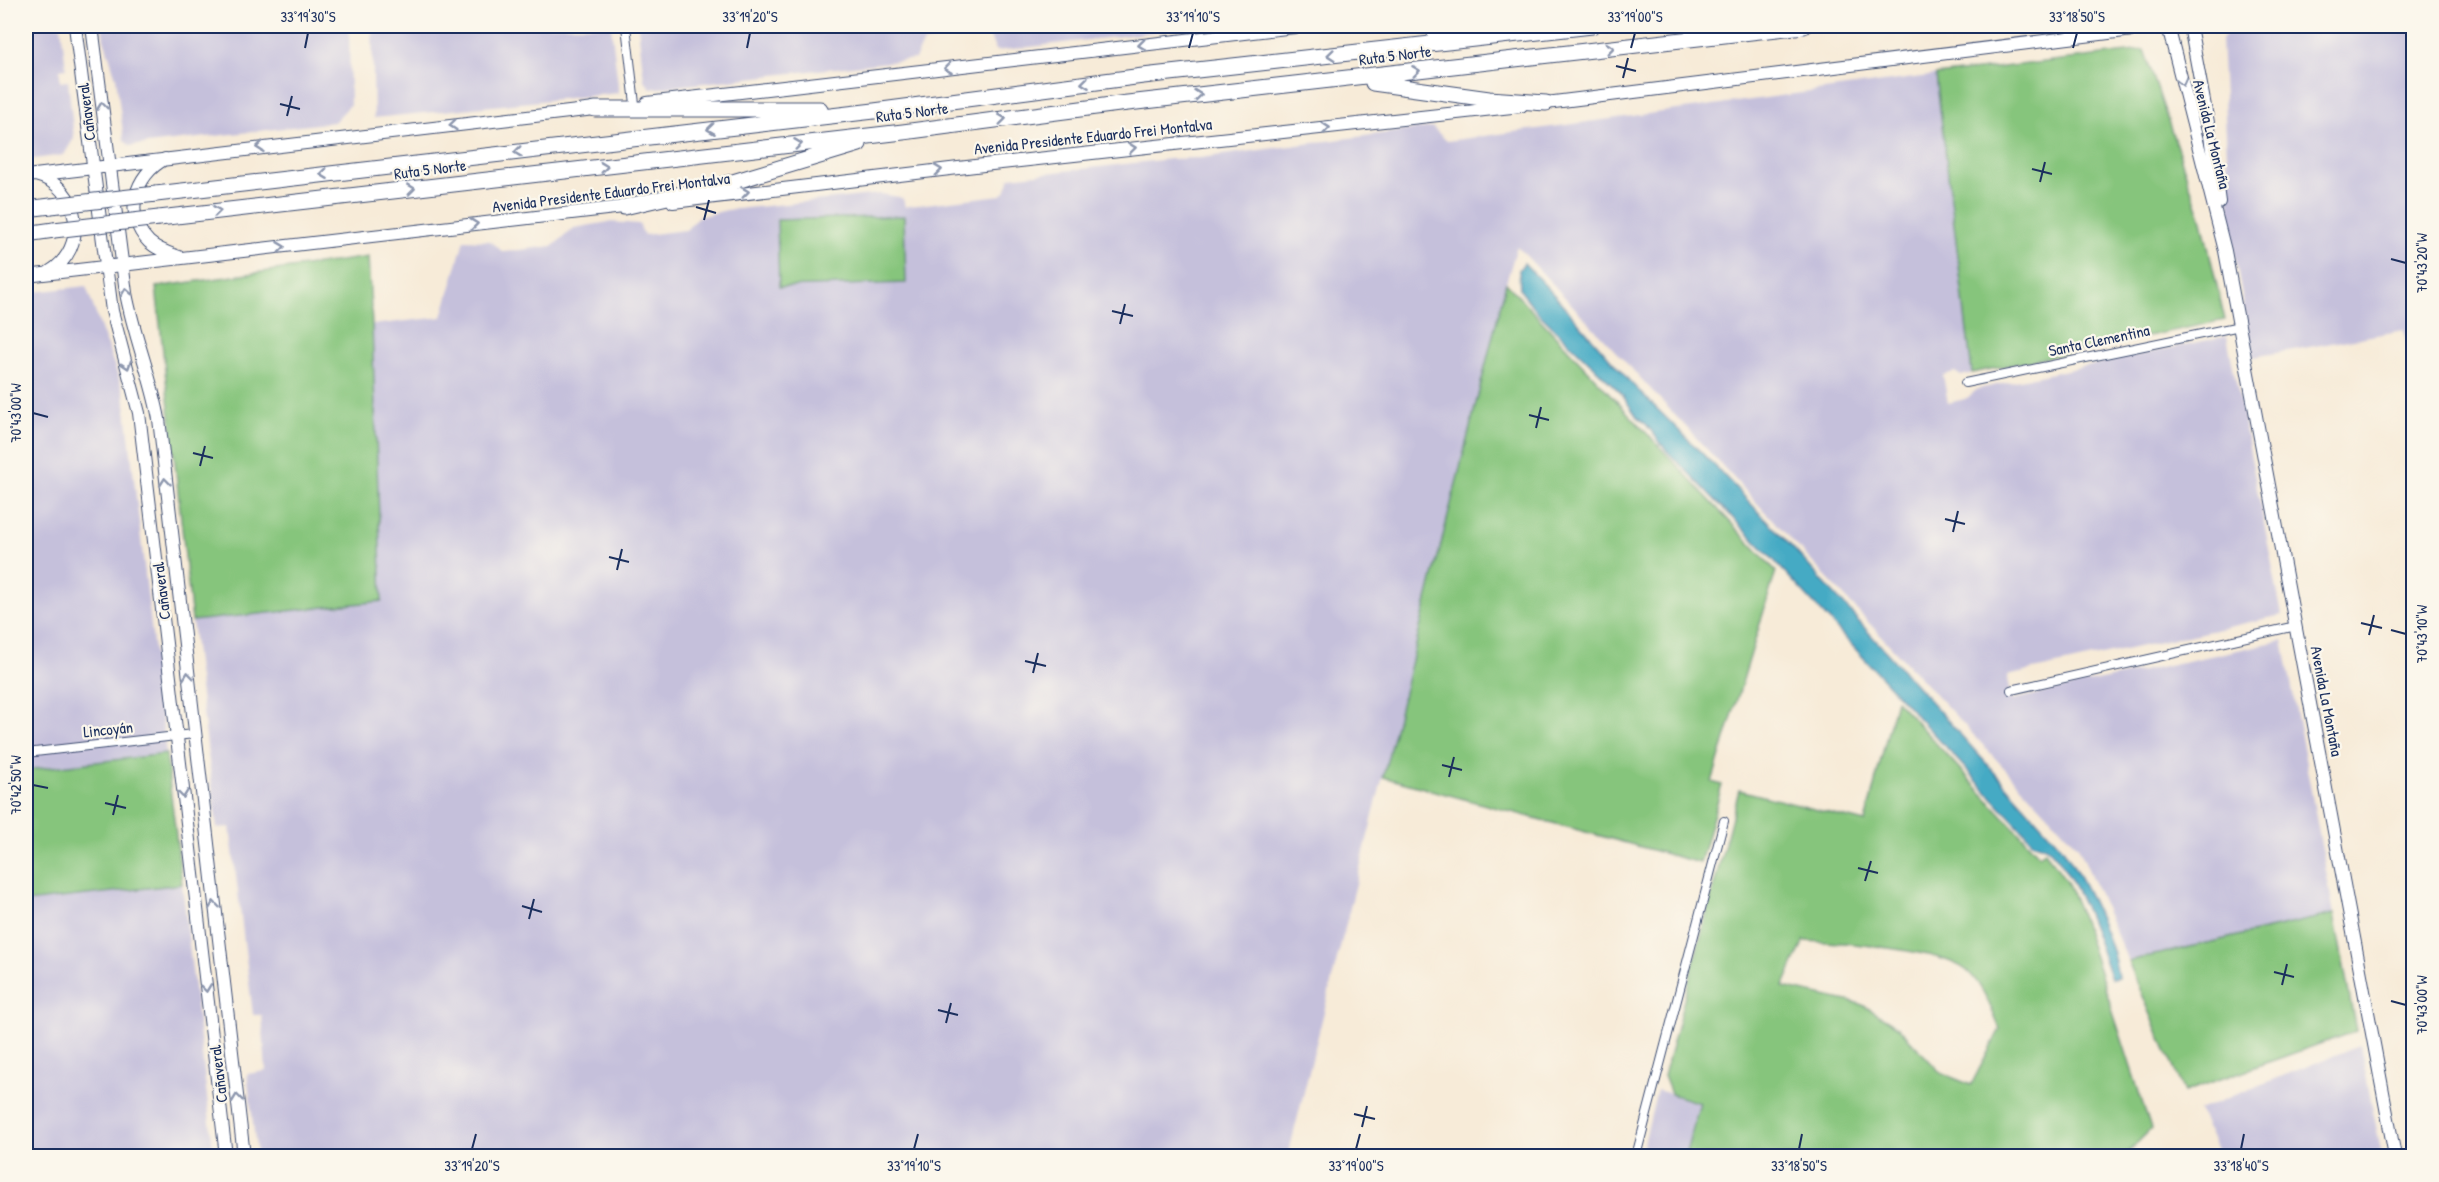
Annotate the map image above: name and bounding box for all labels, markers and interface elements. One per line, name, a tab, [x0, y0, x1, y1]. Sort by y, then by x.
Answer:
text: 33°19'30"S	[280, 6, 336, 27]
text: 33°19'20"S	[722, 6, 778, 27]
text: 33°19'10"S	[1166, 6, 1220, 27]
text: 33°19'00"S	[1607, 6, 1663, 27]
text: 33°18'50"S	[2049, 6, 2105, 27]
one-way arrow	[1138, 38, 1147, 50]
street label: Ruta 5 Norte	[1358, 40, 1433, 70]
one-way arrow	[1605, 42, 1614, 55]
one-way arrow	[1326, 48, 1335, 61]
one-way arrow	[944, 61, 953, 73]
one-way arrow	[1411, 65, 1421, 78]
one-way arrow	[2175, 76, 2187, 87]
one-way arrow	[1081, 77, 1090, 89]
street label: Avenida La Montaña	[2188, 77, 2236, 191]
street label: Cañaveral	[71, 81, 100, 142]
one-way arrow	[1194, 89, 1203, 102]
street label: Ruta 5 Norte	[875, 97, 950, 127]
one-way arrow	[96, 102, 109, 111]
street label: Avenida Presidente Eduardo Frei Montalva	[973, 113, 1213, 159]
one-way arrow	[998, 113, 1007, 126]
one-way arrow	[449, 118, 458, 131]
one-way arrow	[1322, 122, 1331, 135]
one-way arrow	[707, 123, 716, 135]
one-way arrow	[793, 138, 803, 151]
one-way arrow	[255, 140, 264, 153]
one-way arrow	[1128, 142, 1137, 155]
one-way arrow	[513, 145, 522, 158]
street label: Ruta 5 Norte	[393, 154, 468, 184]
one-way arrow	[600, 161, 609, 173]
one-way arrow	[934, 164, 943, 177]
one-way arrow	[319, 167, 329, 180]
street label: Avenida Presidente Eduardo Frei Montalva	[491, 167, 731, 217]
one-way arrow	[406, 183, 415, 196]
one-way arrow	[740, 186, 749, 199]
one-way arrow	[212, 206, 221, 218]
one-way arrow	[470, 219, 479, 231]
text: 70°43'20"W	[2411, 232, 2432, 293]
one-way arrow	[276, 241, 285, 254]
one-way arrow	[120, 287, 133, 297]
street label: Santa Clementina	[2046, 319, 2152, 361]
one-way arrow	[120, 359, 132, 370]
text: 70°43'00"W	[5, 382, 26, 443]
one-way arrow	[159, 478, 172, 487]
street label: Cañaveral	[146, 560, 175, 621]
text: 70°43'10"W	[2411, 604, 2432, 663]
street label: Avenida La Montaña	[2306, 644, 2348, 758]
one-way arrow	[182, 671, 195, 681]
street label: Lincoyán	[82, 715, 134, 743]
text: 70°42'50"W	[5, 754, 26, 815]
one-way arrow	[176, 790, 188, 799]
one-way arrow	[208, 900, 221, 909]
text: 70°43'00"W	[2411, 974, 2432, 1035]
one-way arrow	[199, 983, 212, 992]
street label: Cañaveral	[203, 1043, 232, 1104]
one-way arrow	[232, 1094, 244, 1103]
text: 33°19'20"S	[444, 1155, 500, 1176]
text: 33°19'10"S	[887, 1155, 941, 1176]
text: 33°19'00"S	[1328, 1155, 1384, 1176]
text: 33°18'50"S	[1771, 1155, 1827, 1176]
text: 33°18'40"S	[2213, 1155, 2269, 1176]

